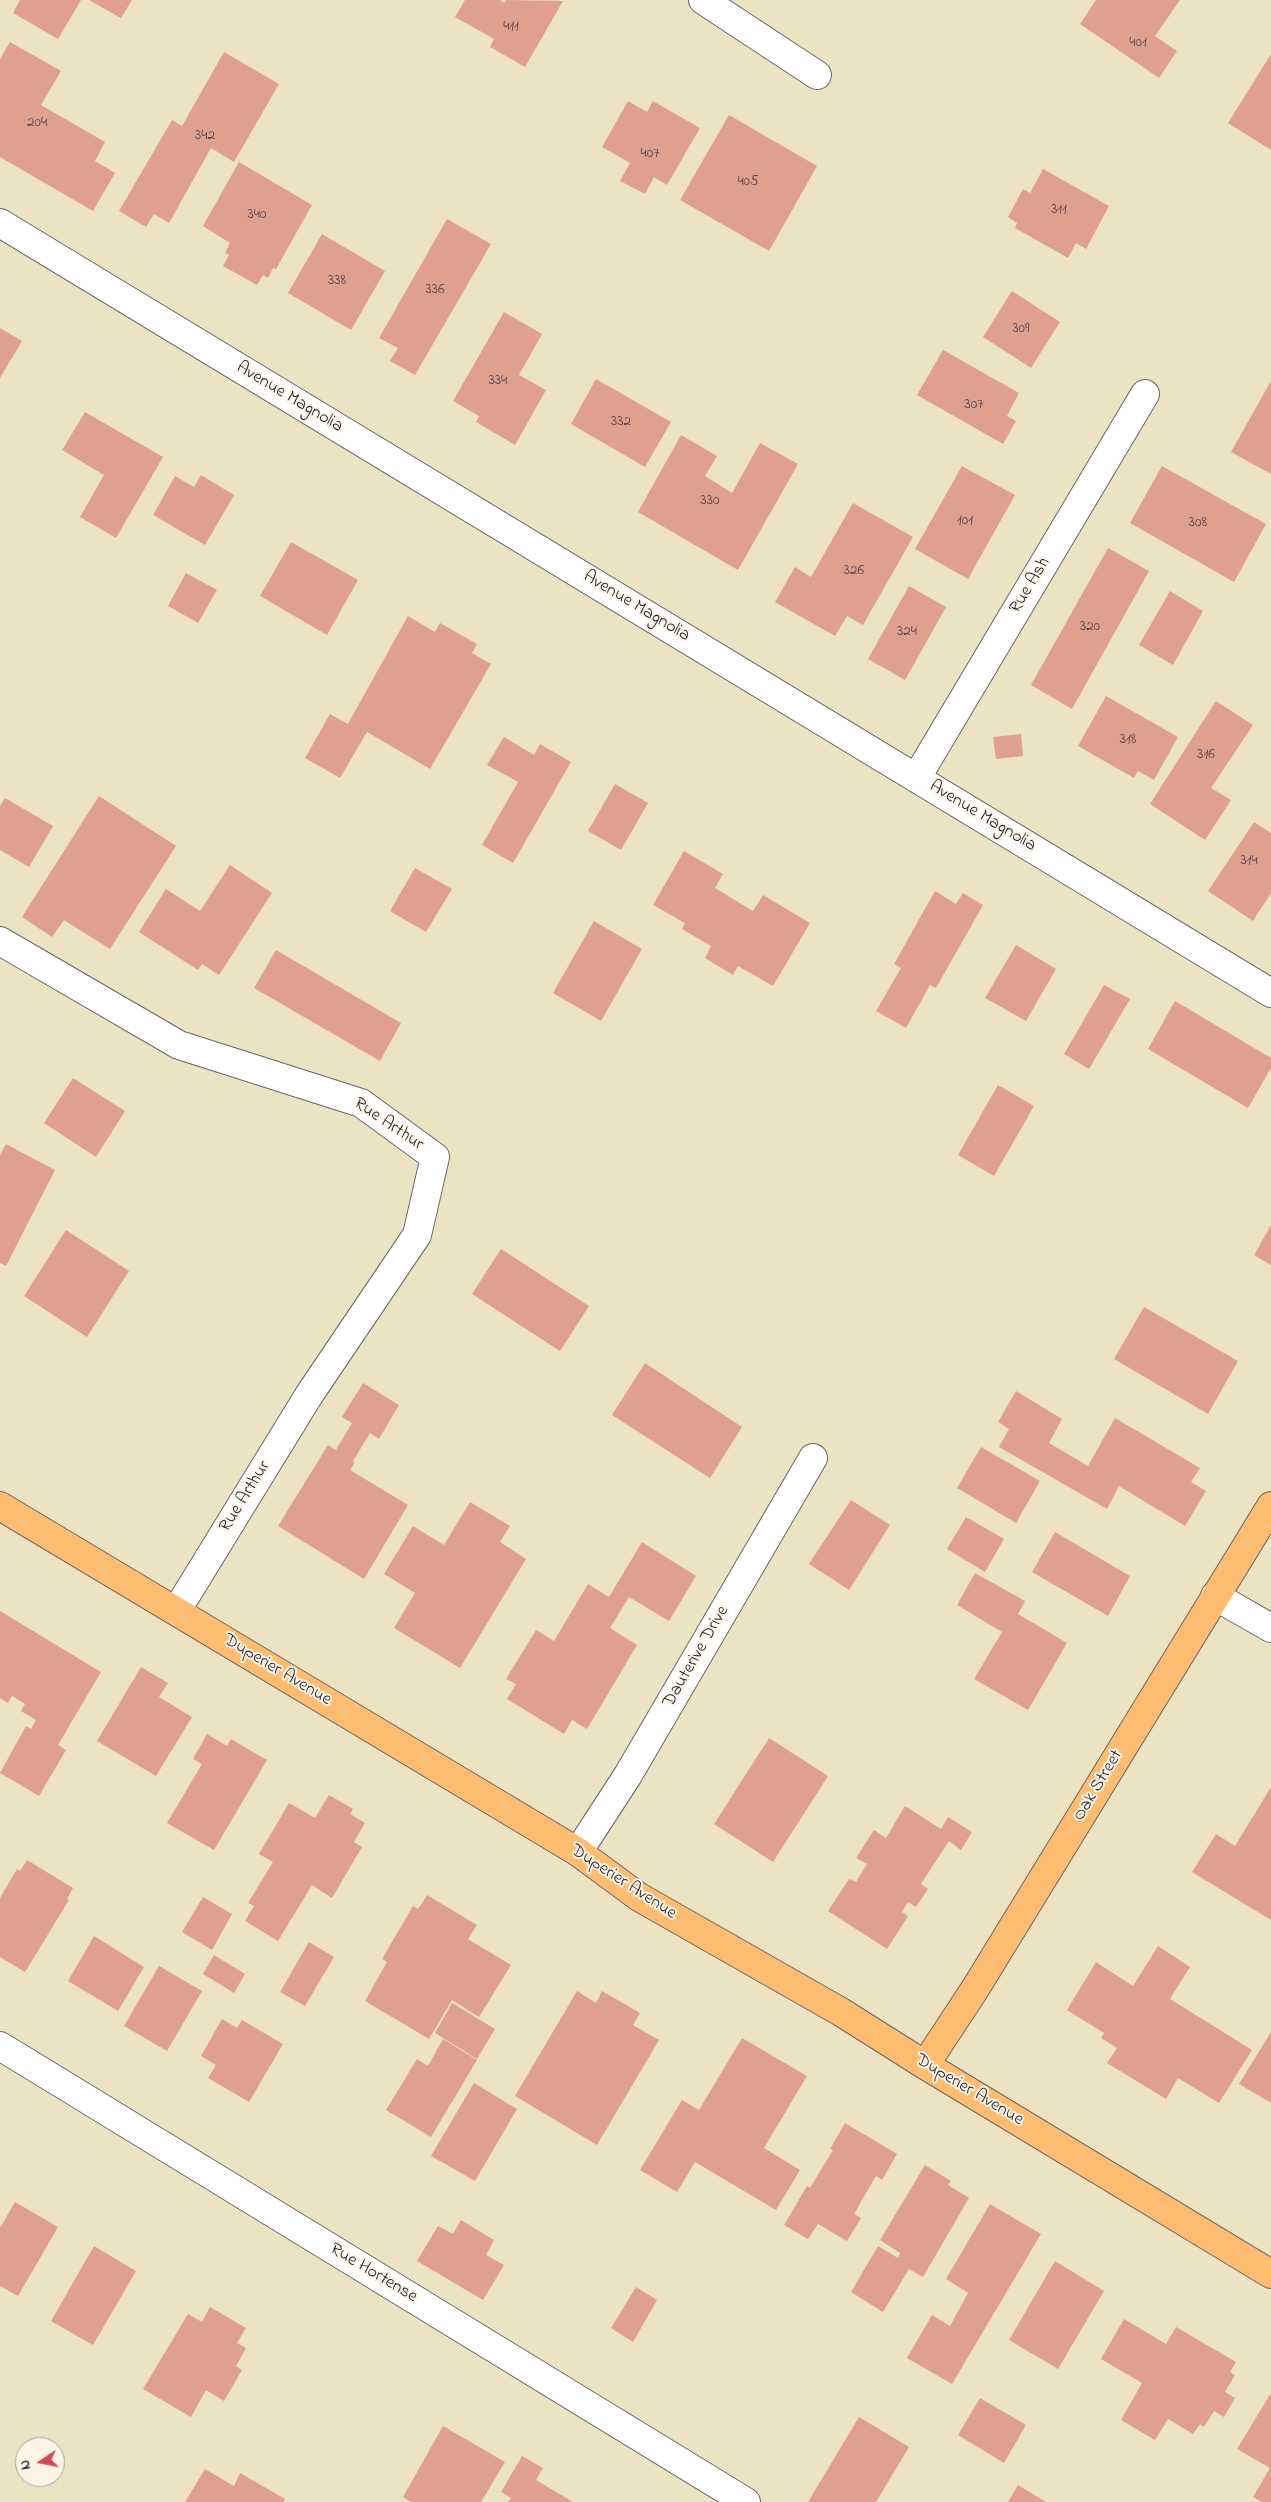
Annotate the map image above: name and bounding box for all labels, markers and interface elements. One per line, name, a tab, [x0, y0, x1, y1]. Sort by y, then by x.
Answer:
house number: 411	[503, 19, 519, 37]
house number: 401	[1129, 35, 1147, 53]
house number: 204	[27, 115, 47, 133]
house number: 342	[195, 128, 215, 146]
house number: 407	[641, 146, 659, 164]
house number: 405	[737, 174, 759, 192]
house number: 311	[1051, 202, 1067, 220]
house number: 340	[248, 207, 266, 225]
house number: 338	[328, 273, 346, 291]
house number: 336	[426, 282, 444, 300]
house number: 309	[1012, 321, 1030, 339]
street label: Avenue Magnolia	[232, 358, 346, 438]
house number: 334	[489, 373, 507, 391]
house number: 307	[965, 397, 983, 415]
house number: 332	[611, 414, 631, 432]
house number: 330	[701, 493, 719, 511]
house number: 101	[957, 513, 973, 531]
house number: 308	[1189, 515, 1207, 533]
street label: Rue Ash	[1006, 554, 1056, 618]
house number: 326	[844, 563, 864, 581]
street label: Avenue Magnolia	[579, 567, 693, 647]
house number: 320	[1080, 619, 1100, 637]
house number: 324	[897, 624, 917, 642]
house number: 318	[1120, 732, 1136, 750]
house number: 316	[1197, 747, 1215, 765]
street label: Avenue Magnolia	[925, 777, 1039, 857]
house number: 314	[1240, 853, 1258, 871]
street label: Rue Arthur	[349, 1094, 427, 1156]
street label: Rue Arthur	[216, 1457, 276, 1537]
street label: Dauterive Drive	[659, 1602, 735, 1712]
street label: Duperier Avenue	[219, 1630, 335, 1712]
street label: Oak Street	[1069, 1746, 1129, 1826]
street label: Duperier Avenue	[566, 1841, 680, 1925]
street label: Duperier Avenue	[911, 2050, 1027, 2132]
street label: Rue Hortense	[325, 2239, 421, 2309]
north arrow	[15, 2437, 65, 2487]
text: N	[15, 2458, 37, 2471]

